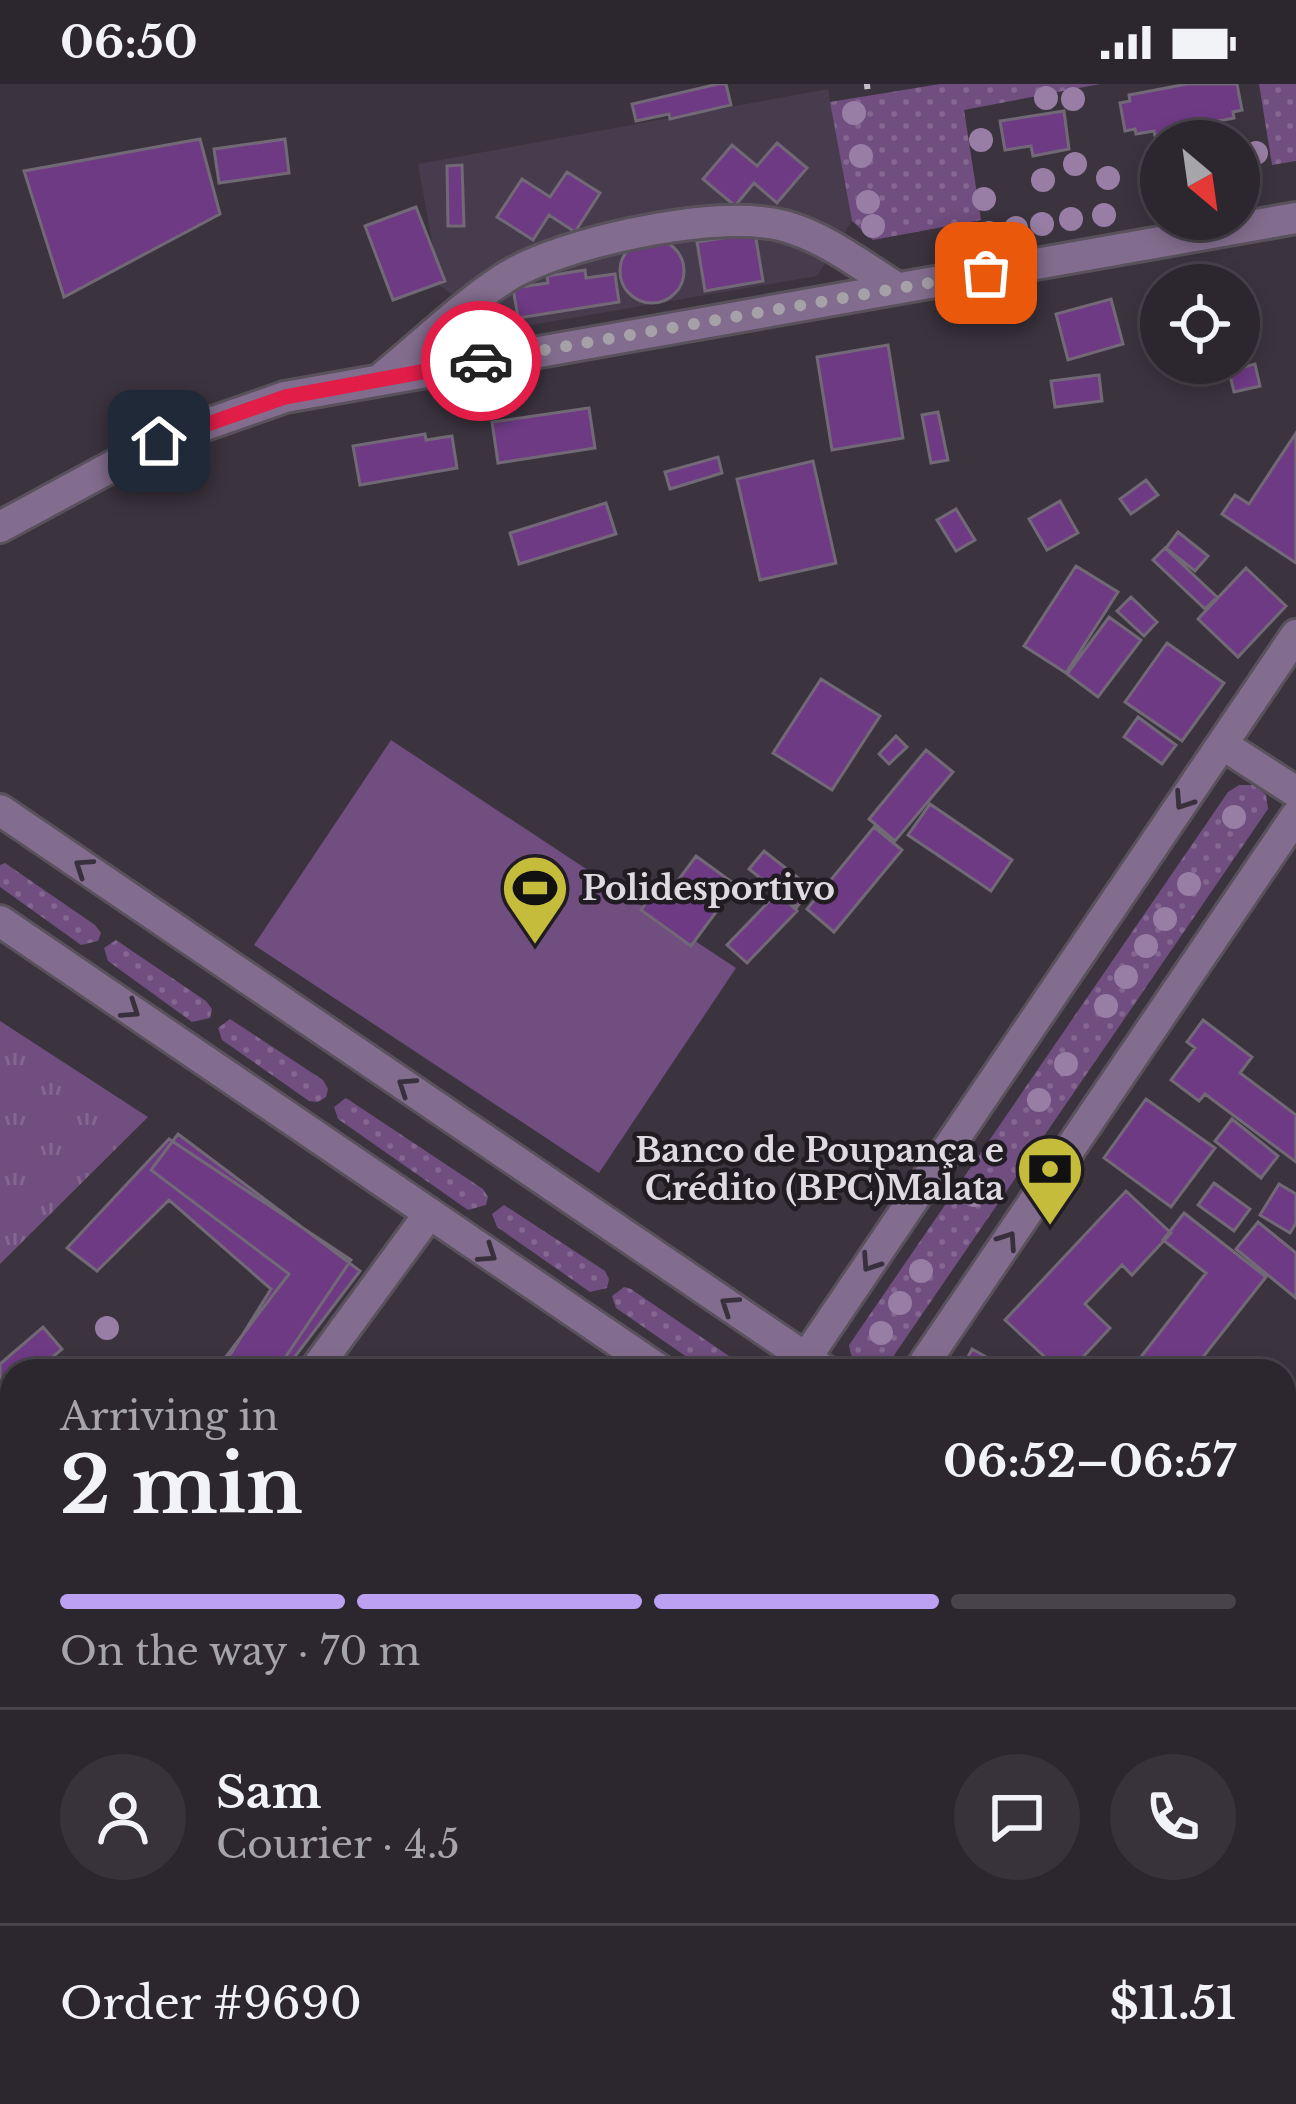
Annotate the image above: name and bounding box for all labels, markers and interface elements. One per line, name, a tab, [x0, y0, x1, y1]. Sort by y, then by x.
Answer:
text: 06:50	[60, 14, 198, 70]
north arrow	[1140, 120, 1260, 240]
map controls	[1140, 120, 1260, 384]
pin	[935, 222, 1037, 324]
icon: bag	[953, 240, 1019, 306]
button: locate	[1140, 264, 1260, 384]
courier	[421, 301, 541, 421]
icon: car	[448, 328, 514, 394]
pin	[108, 390, 210, 492]
icon: home	[126, 408, 192, 474]
one-way arrow	[1175, 788, 1197, 810]
sports icon: Polidesportivo	[500, 853, 570, 947]
one-way arrow	[75, 859, 97, 881]
place label: Polidesportivo	[582, 868, 835, 909]
one-way arrow	[118, 996, 140, 1018]
one-way arrow	[397, 1078, 419, 1100]
place label: Banco de Poupança e Crédito (BPC)Malata	[635, 1130, 1004, 1209]
bank icon: Banco de Poupança e Crédito (BPC)Malata	[1015, 1134, 1085, 1228]
one-way arrow	[994, 1231, 1016, 1253]
one-way arrow	[475, 1240, 497, 1262]
one-way arrow	[862, 1250, 884, 1272]
one-way arrow	[720, 1297, 742, 1319]
text: Arriving in	[60, 1392, 279, 1441]
text: 06:52–06:57	[943, 1433, 1236, 1489]
text: 2 min	[60, 1437, 303, 1534]
text: On the way · 70 m	[60, 1627, 420, 1676]
button: person	[60, 1754, 186, 1880]
button: chat	[954, 1754, 1080, 1880]
button: phone	[1110, 1754, 1236, 1880]
text: Sam	[216, 1764, 321, 1820]
text: Courier · 4.5	[216, 1820, 460, 1869]
text: Order #9690	[60, 1975, 362, 2031]
text: $11.51	[1110, 1975, 1236, 2031]

